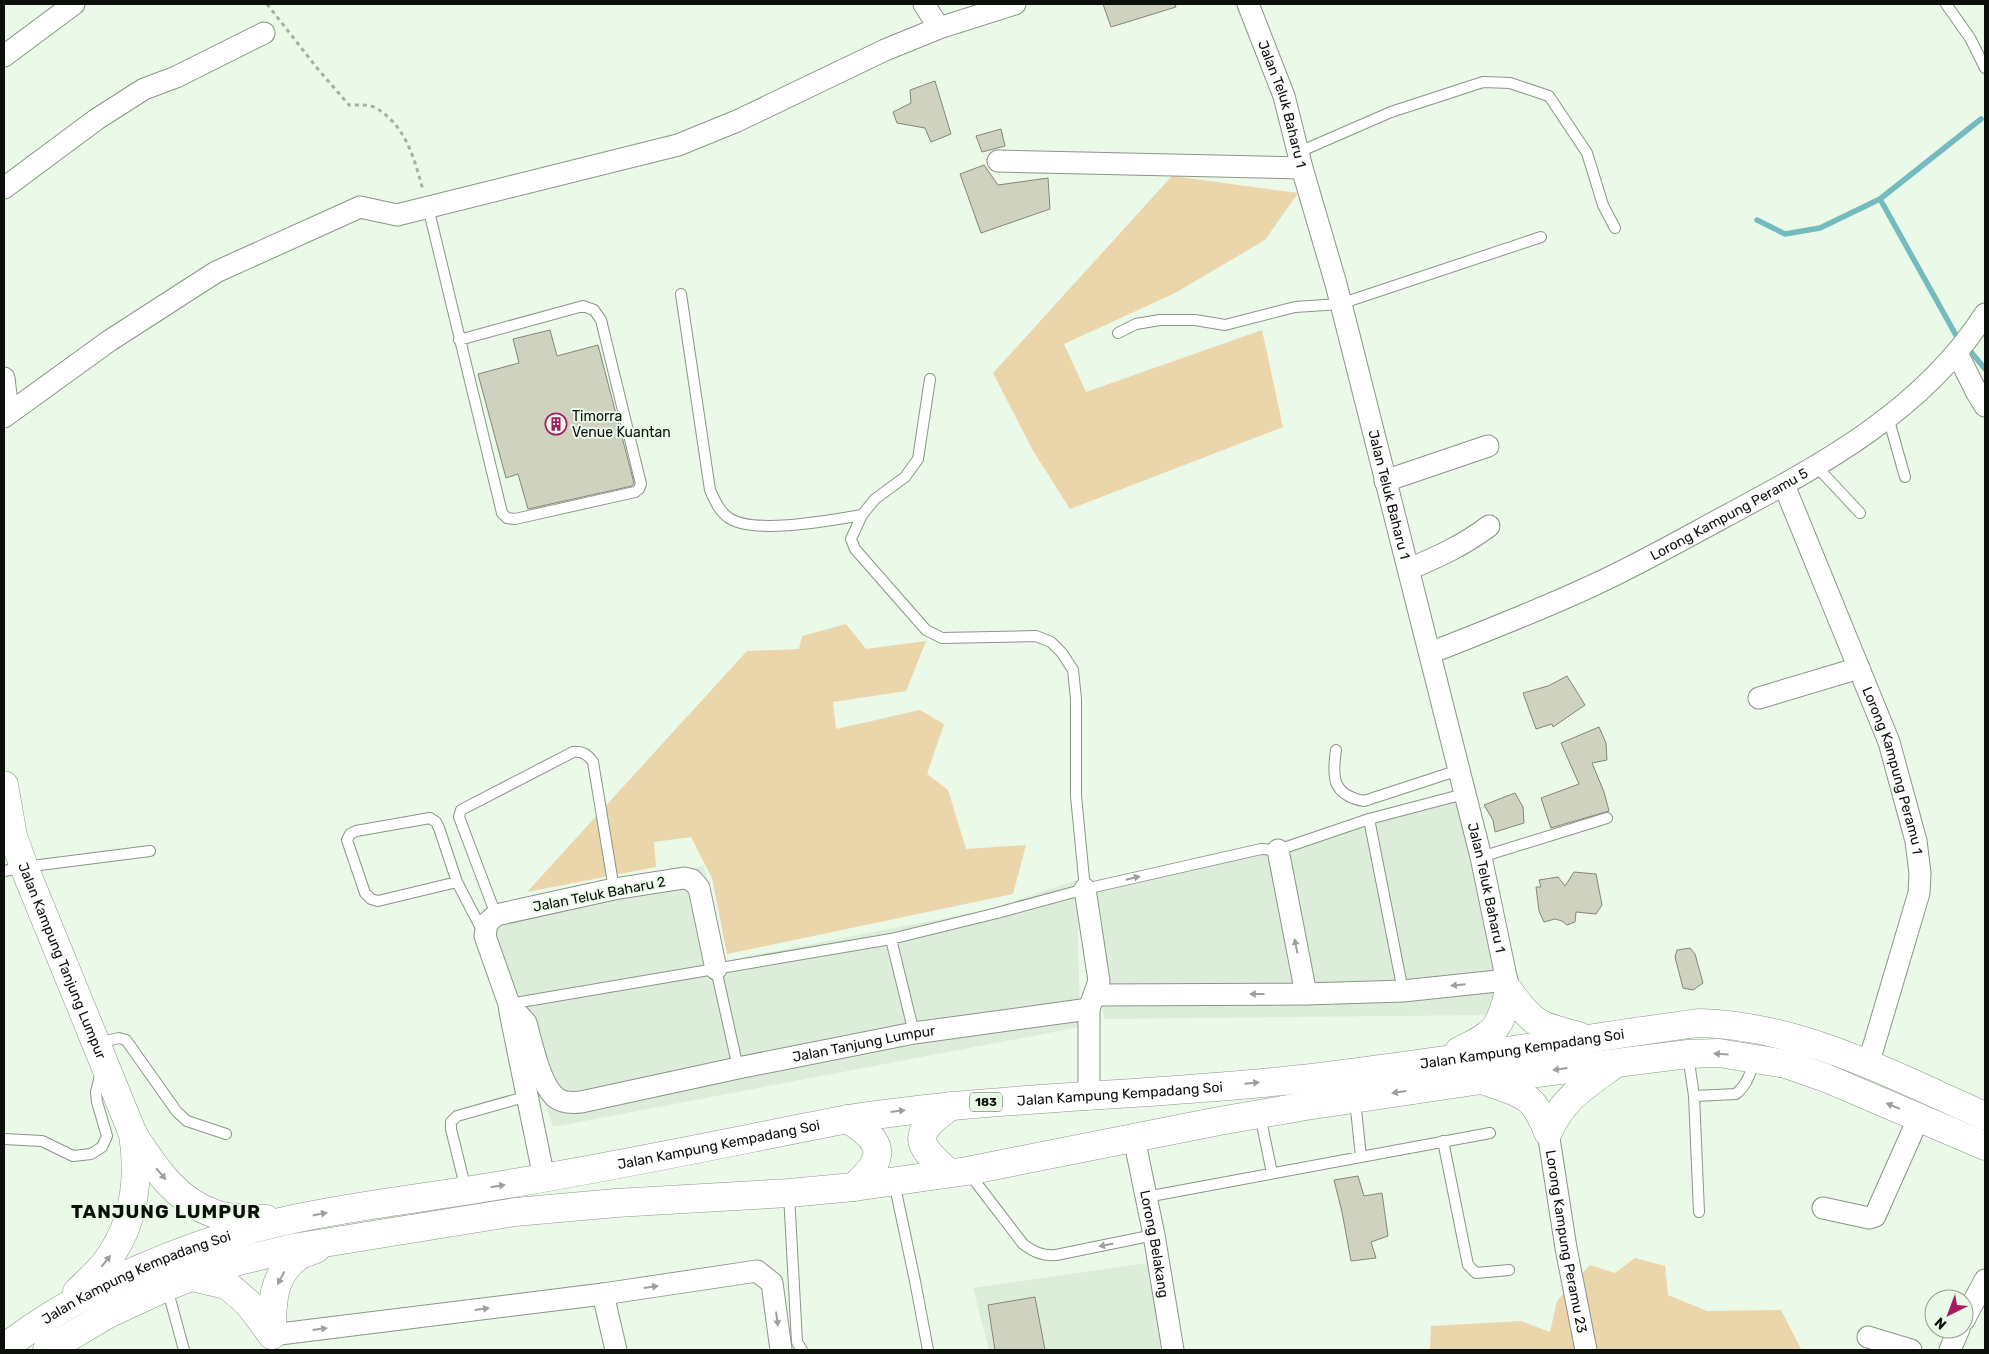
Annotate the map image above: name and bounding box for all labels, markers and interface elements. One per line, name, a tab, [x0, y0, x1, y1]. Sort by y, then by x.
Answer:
street label: Jalan Teluk Baharu 1	[1254, 38, 1310, 170]
place label: Timorra Venue Kuantan	[572, 408, 671, 441]
building icon: Timorra Venue Kuantan	[544, 412, 568, 436]
street label: Jalan Teluk Baharu 1	[1364, 428, 1413, 561]
street label: Lorong Kampung Peramu 5	[1647, 465, 1811, 564]
street label: Lorong Kampung Peramu 1	[1858, 684, 1926, 855]
street label: Jalan Teluk Baharu 1	[1464, 821, 1509, 954]
street label: Jalan Kampung Tanjung Lumpur	[14, 860, 110, 1062]
street label: Jalan Teluk Baharu 2	[531, 873, 667, 916]
one-way arrow	[1125, 874, 1140, 882]
one-way arrow	[1292, 938, 1300, 954]
one-way arrow	[1450, 981, 1466, 989]
one-way arrow	[1249, 990, 1265, 998]
street label: Jalan Tanjung Lumpur	[791, 1022, 937, 1066]
street label: Jalan Kampung Kempadang Soi	[1419, 1026, 1625, 1073]
one-way arrow	[1713, 1049, 1729, 1057]
one-way arrow	[1551, 1066, 1567, 1074]
street label: Jalan Kampung Kempadang Soi	[1016, 1079, 1223, 1110]
one-way arrow	[1244, 1079, 1260, 1087]
one-way arrow	[1391, 1088, 1407, 1096]
road number: 183	[970, 1092, 1002, 1112]
one-way arrow	[1885, 1101, 1900, 1109]
one-way arrow	[891, 1107, 907, 1115]
street label: Jalan Kampung Kempadang Soi	[616, 1117, 821, 1173]
street label: Lorong Kampung Peramu 23	[1542, 1149, 1590, 1335]
one-way arrow	[155, 1167, 166, 1180]
one-way arrow	[490, 1182, 506, 1190]
street label: Lorong Belakang	[1136, 1189, 1172, 1299]
district label: TANJUNG LUMPUR	[71, 1200, 261, 1223]
one-way arrow	[312, 1210, 327, 1218]
street label: Jalan Kampung Kempadang Soi	[39, 1228, 233, 1328]
one-way arrow	[1098, 1241, 1113, 1249]
one-way arrow	[100, 1255, 111, 1268]
one-way arrow	[277, 1270, 285, 1285]
one-way arrow	[643, 1282, 659, 1290]
north arrow	[1924, 1289, 1974, 1339]
one-way arrow	[474, 1305, 490, 1313]
one-way arrow	[773, 1311, 781, 1327]
text: N	[1931, 1314, 1950, 1333]
one-way arrow	[313, 1325, 329, 1333]

